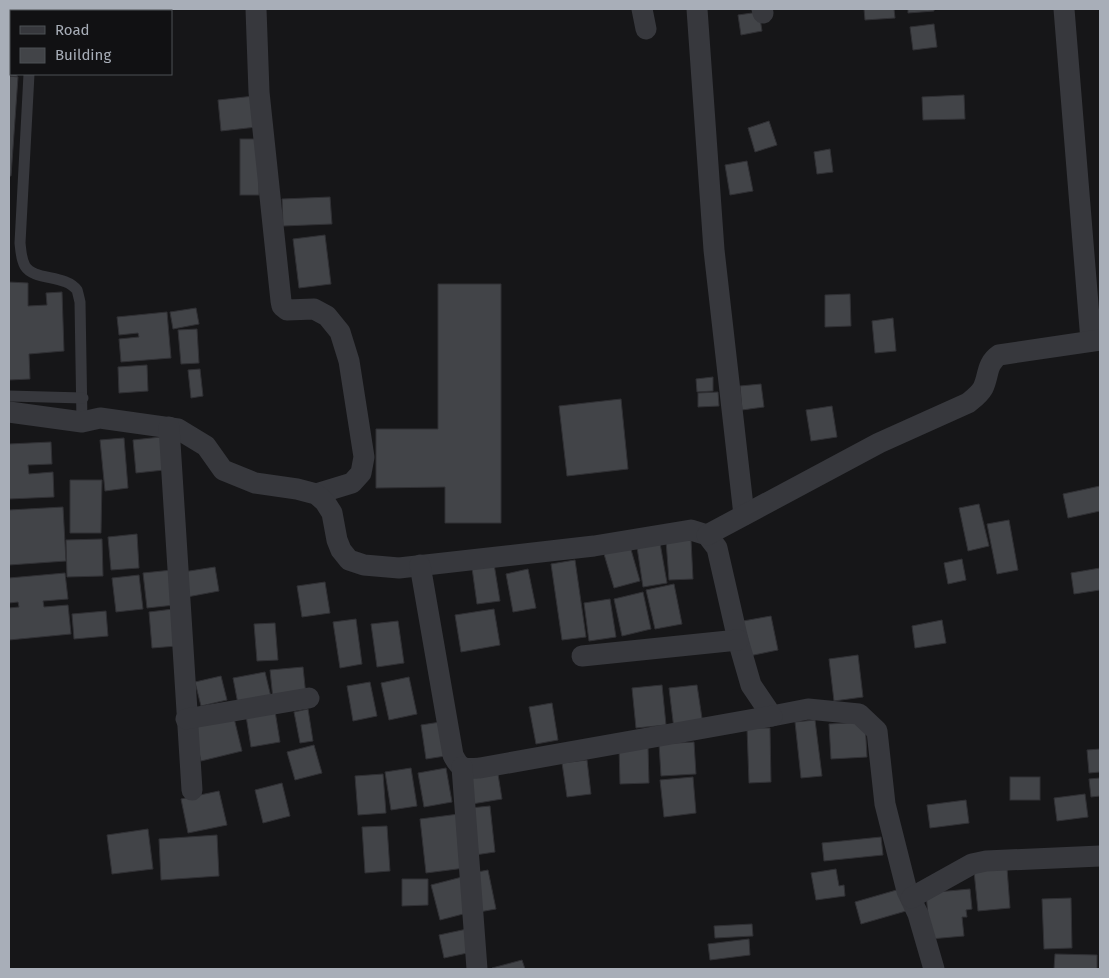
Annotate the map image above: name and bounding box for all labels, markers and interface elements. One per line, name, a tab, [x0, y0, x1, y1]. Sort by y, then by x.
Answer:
legend	[10, 10, 172, 75]
text: Road	[55, 21, 90, 39]
text: Building	[55, 46, 111, 64]

